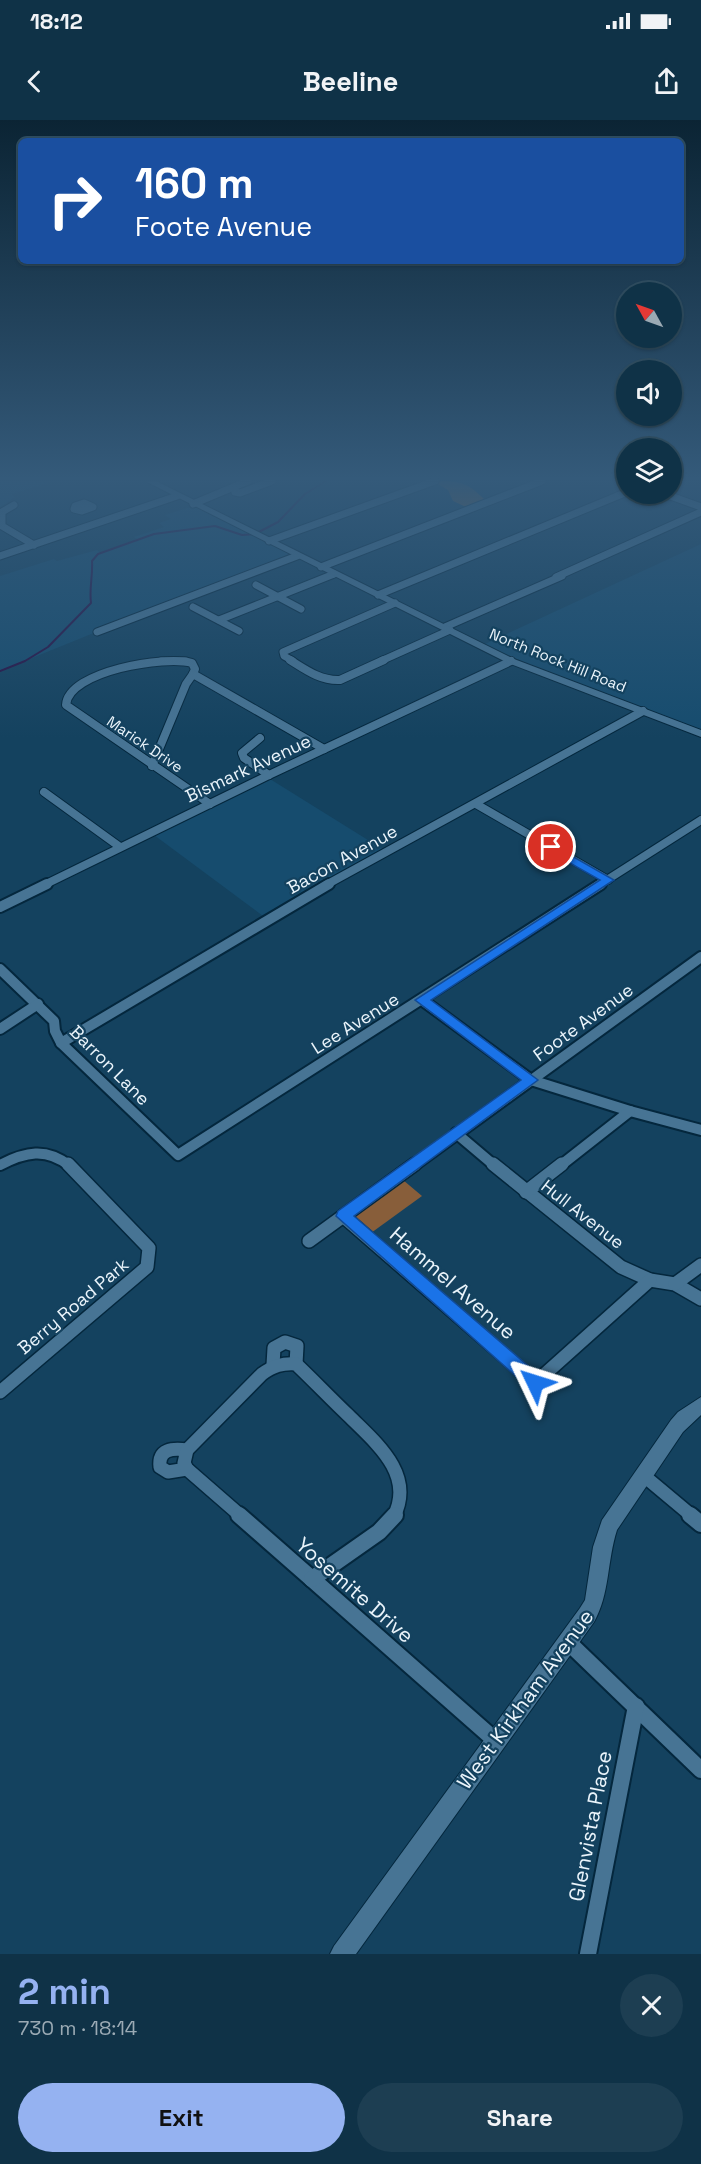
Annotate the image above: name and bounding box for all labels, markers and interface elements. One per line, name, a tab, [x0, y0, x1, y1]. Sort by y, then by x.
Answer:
text: 18:12	[30, 7, 83, 35]
text: Beeline	[303, 64, 398, 99]
icon: back	[18, 65, 51, 98]
icon: share	[650, 65, 683, 98]
text: 160 m	[135, 157, 254, 210]
icon: right	[36, 162, 114, 240]
text: Foote Avenue	[135, 209, 312, 244]
north arrow	[616, 282, 682, 348]
map controls	[616, 282, 682, 504]
button: sound	[616, 360, 682, 426]
button: layers	[616, 438, 682, 504]
street label: North Rock Hill Road	[487, 624, 629, 696]
street label: Marick Drive	[103, 712, 187, 776]
street label: Bismark Avenue	[181, 729, 315, 807]
street label: Bacon Avenue	[283, 819, 401, 899]
pin	[525, 821, 576, 872]
icon: arrive	[534, 830, 567, 863]
street label: Foote Avenue	[528, 978, 638, 1066]
street label: Lee Avenue	[307, 987, 403, 1059]
street label: Barron Lane	[65, 1020, 155, 1110]
street label: Hull Avenue	[537, 1174, 629, 1254]
street label: Hammel Avenue	[384, 1221, 522, 1345]
street label: Berry Road Park	[13, 1253, 133, 1359]
position arrow	[503, 1351, 567, 1415]
street label: Yosemite Drive	[290, 1531, 420, 1649]
street label: West Kirkham Avenue	[451, 1604, 599, 1794]
street label: Glenvista Place	[562, 1748, 618, 1904]
text: 2 min	[18, 1969, 111, 2015]
button: close	[620, 1974, 683, 2037]
text: 730 m · 18:14	[18, 2015, 137, 2041]
button: Exit	[18, 2083, 345, 2152]
button: Share	[357, 2083, 683, 2152]

